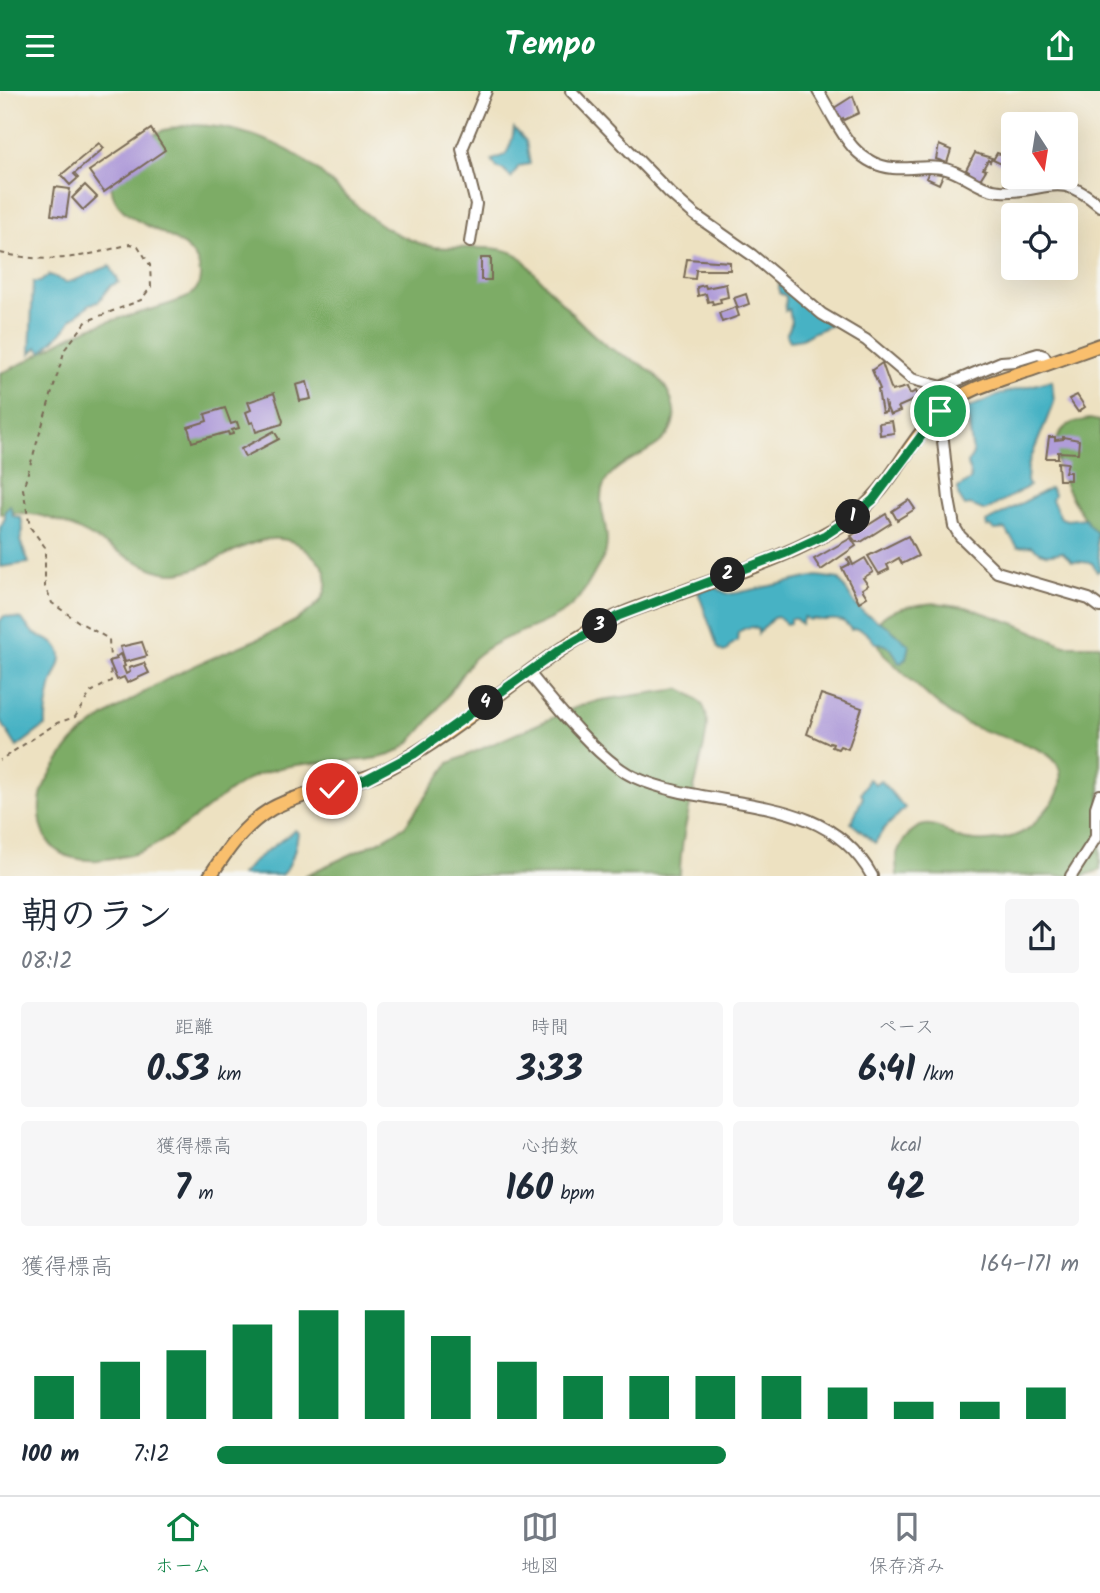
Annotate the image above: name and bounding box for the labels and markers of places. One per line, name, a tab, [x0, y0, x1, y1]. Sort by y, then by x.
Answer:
pin	[910, 381, 970, 441]
pin: 1	[836, 499, 870, 535]
pin: 2	[710, 557, 746, 593]
pin: 3	[582, 609, 618, 643]
pin: 4	[468, 685, 504, 721]
pin	[302, 759, 362, 819]

